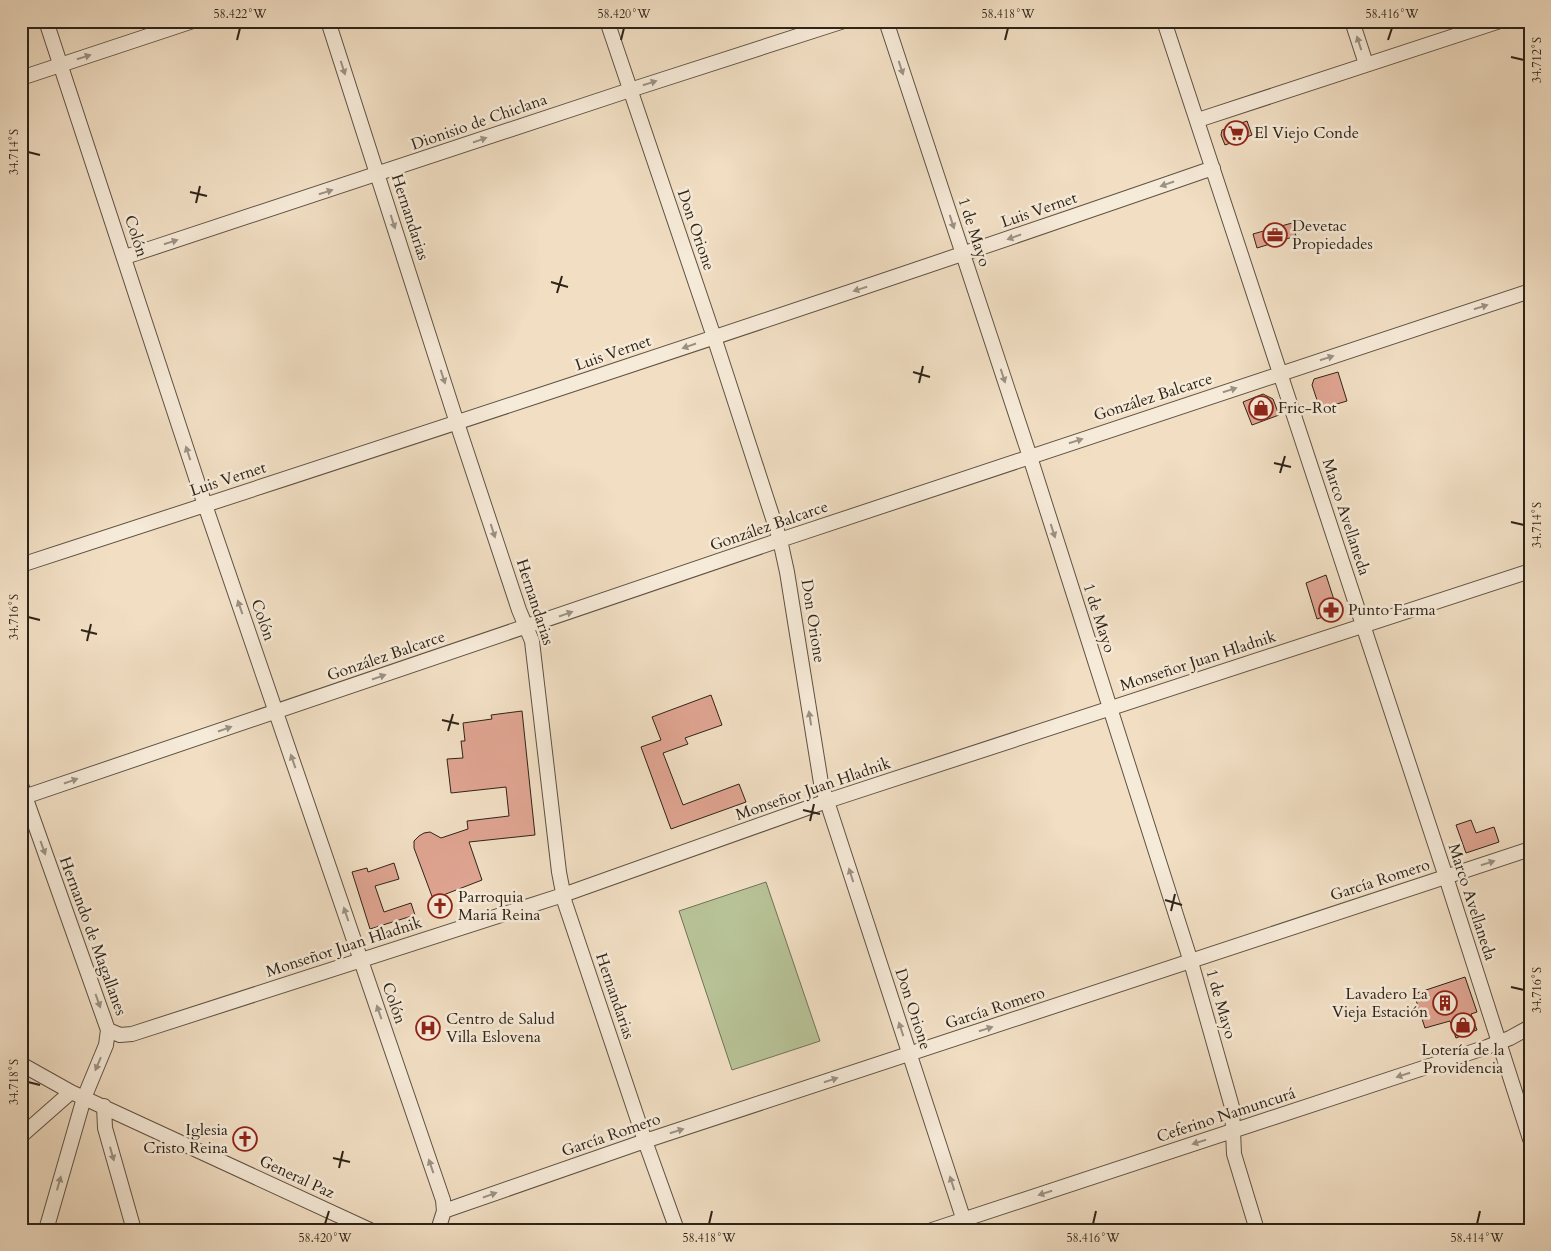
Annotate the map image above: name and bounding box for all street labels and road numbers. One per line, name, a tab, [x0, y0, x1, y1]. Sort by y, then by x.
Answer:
street label: Dionisio de Chiclana	[408, 88, 550, 156]
street label: Hernandarias	[386, 171, 434, 263]
street label: Don Orione	[672, 187, 720, 273]
street label: Luis Vernet	[998, 187, 1080, 233]
street label: 1 de Mayo	[952, 195, 996, 270]
street label: Colón	[119, 212, 153, 260]
street label: Luis Vernet	[572, 330, 654, 376]
street label: González Balcarce	[1091, 367, 1215, 427]
street label: Luis Vernet	[187, 456, 269, 502]
street label: Marco Avellaneda	[1317, 456, 1375, 578]
street label: González Balcarce	[707, 495, 831, 557]
street label: Hernandarias	[511, 556, 559, 648]
street label: Don Orione	[796, 578, 830, 664]
street label: 1 de Mayo	[1077, 581, 1121, 656]
street label: Colón	[246, 596, 280, 644]
street label: González Balcarce	[324, 625, 448, 687]
street label: Monseñor Juan Hladnik	[1117, 625, 1279, 697]
street label: Monseñor Juan Hladnik	[732, 752, 894, 826]
street label: Marco Avellaneda	[1443, 841, 1501, 963]
street label: Hernando de Magallanes	[54, 853, 132, 1019]
street label: García Romero	[1327, 853, 1433, 906]
street label: Monseñor Juan Hladnik	[263, 911, 425, 983]
street label: Hernandarias	[590, 950, 640, 1042]
street label: Don Orione	[890, 966, 936, 1052]
street label: 1 de Mayo	[1201, 967, 1242, 1042]
street label: Colón	[377, 979, 411, 1027]
street label: García Romero	[942, 981, 1048, 1034]
street label: Ceferino Namuncurá	[1154, 1082, 1298, 1148]
street label: García Romero	[559, 1108, 664, 1162]
street label: General Paz	[256, 1150, 338, 1204]

